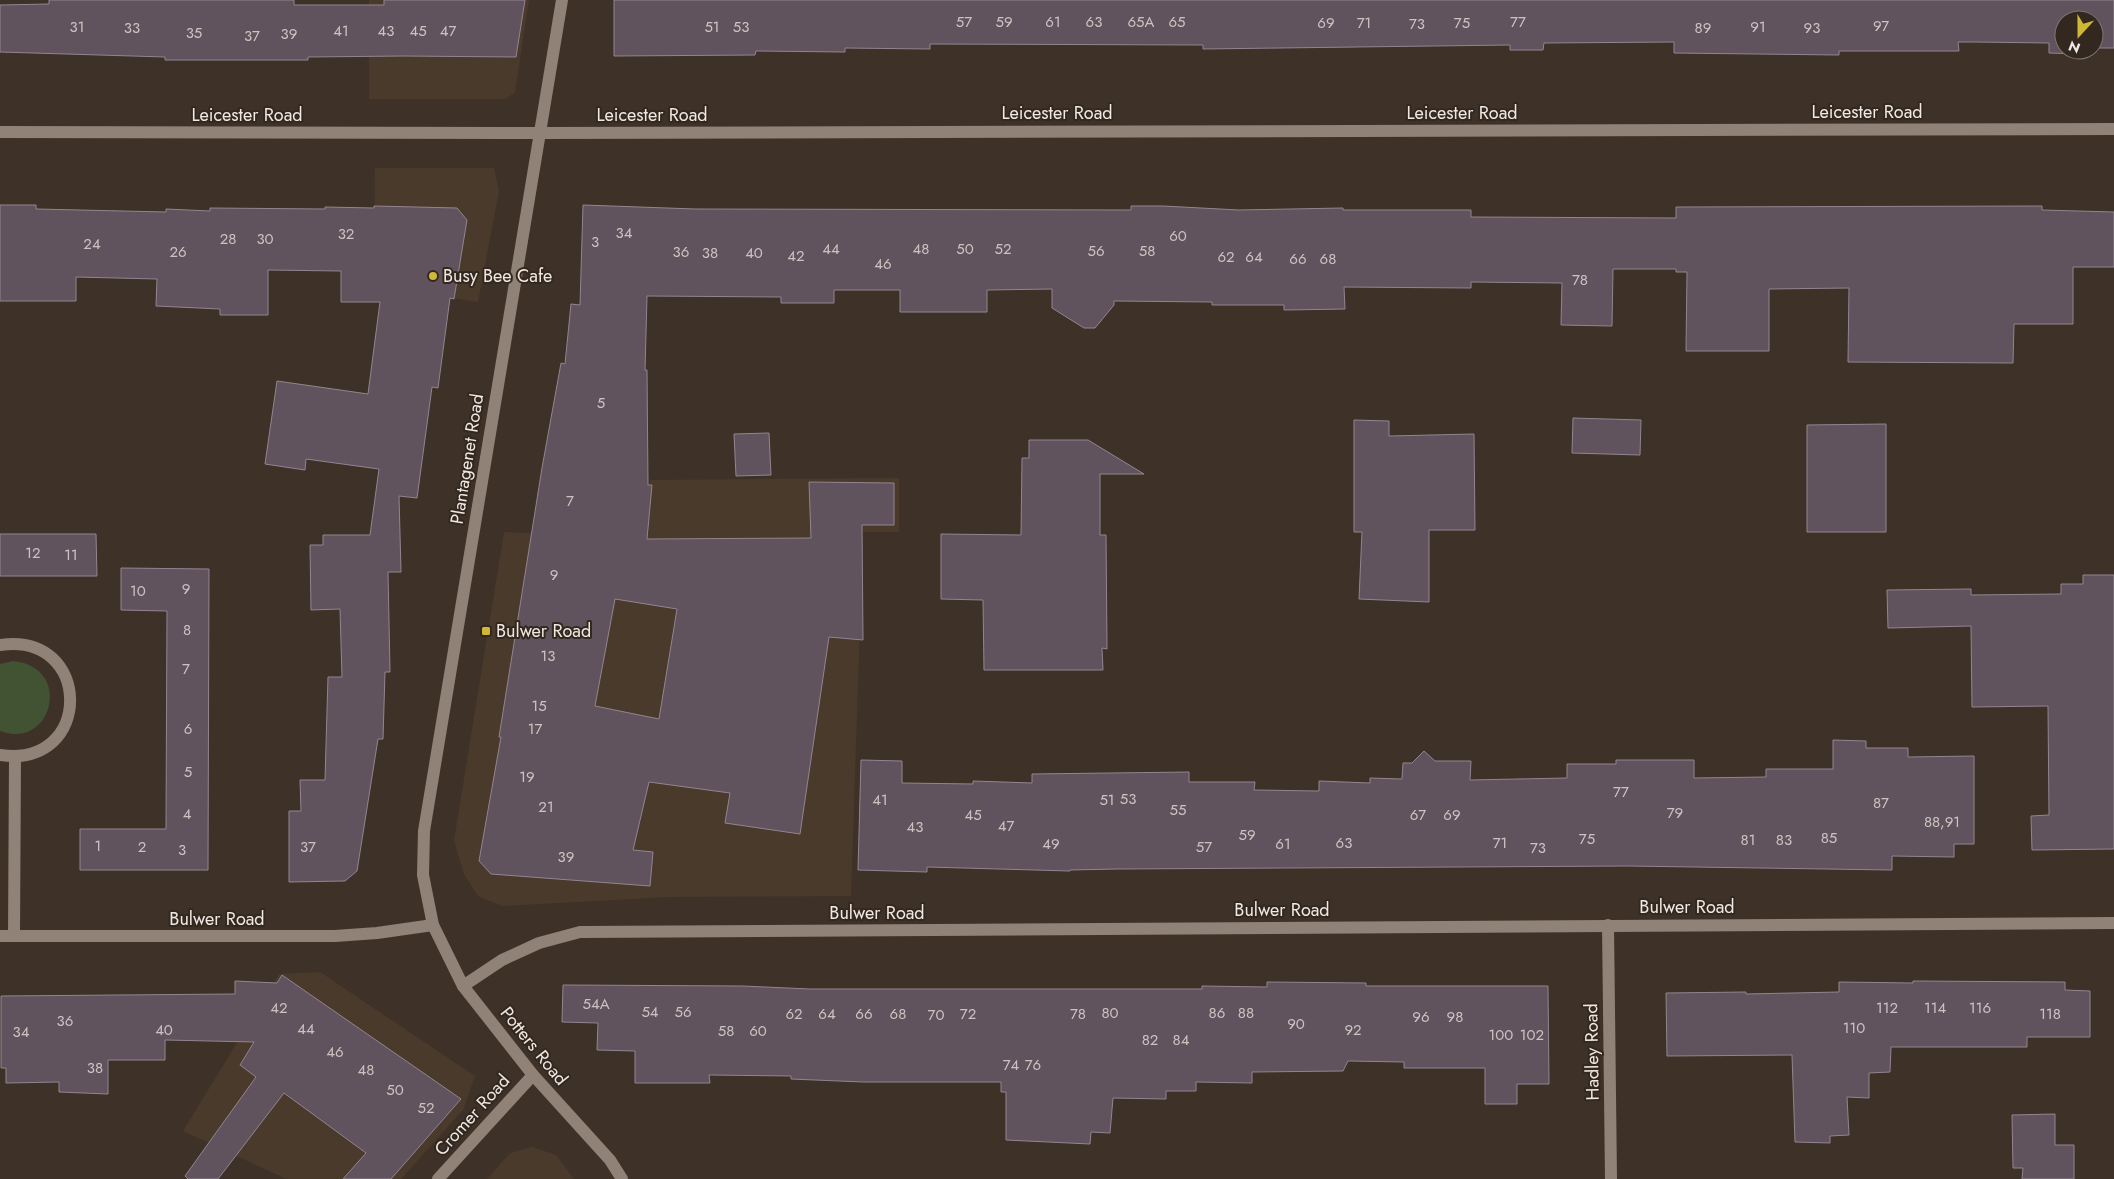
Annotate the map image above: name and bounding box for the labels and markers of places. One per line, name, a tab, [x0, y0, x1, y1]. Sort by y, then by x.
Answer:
place label: Busy Bee Cafe	[443, 263, 552, 289]
marker: Busy Bee Cafe	[427, 270, 439, 282]
place label: Bulwer Road	[496, 618, 591, 644]
marker: Bulwer Road	[480, 625, 492, 637]

